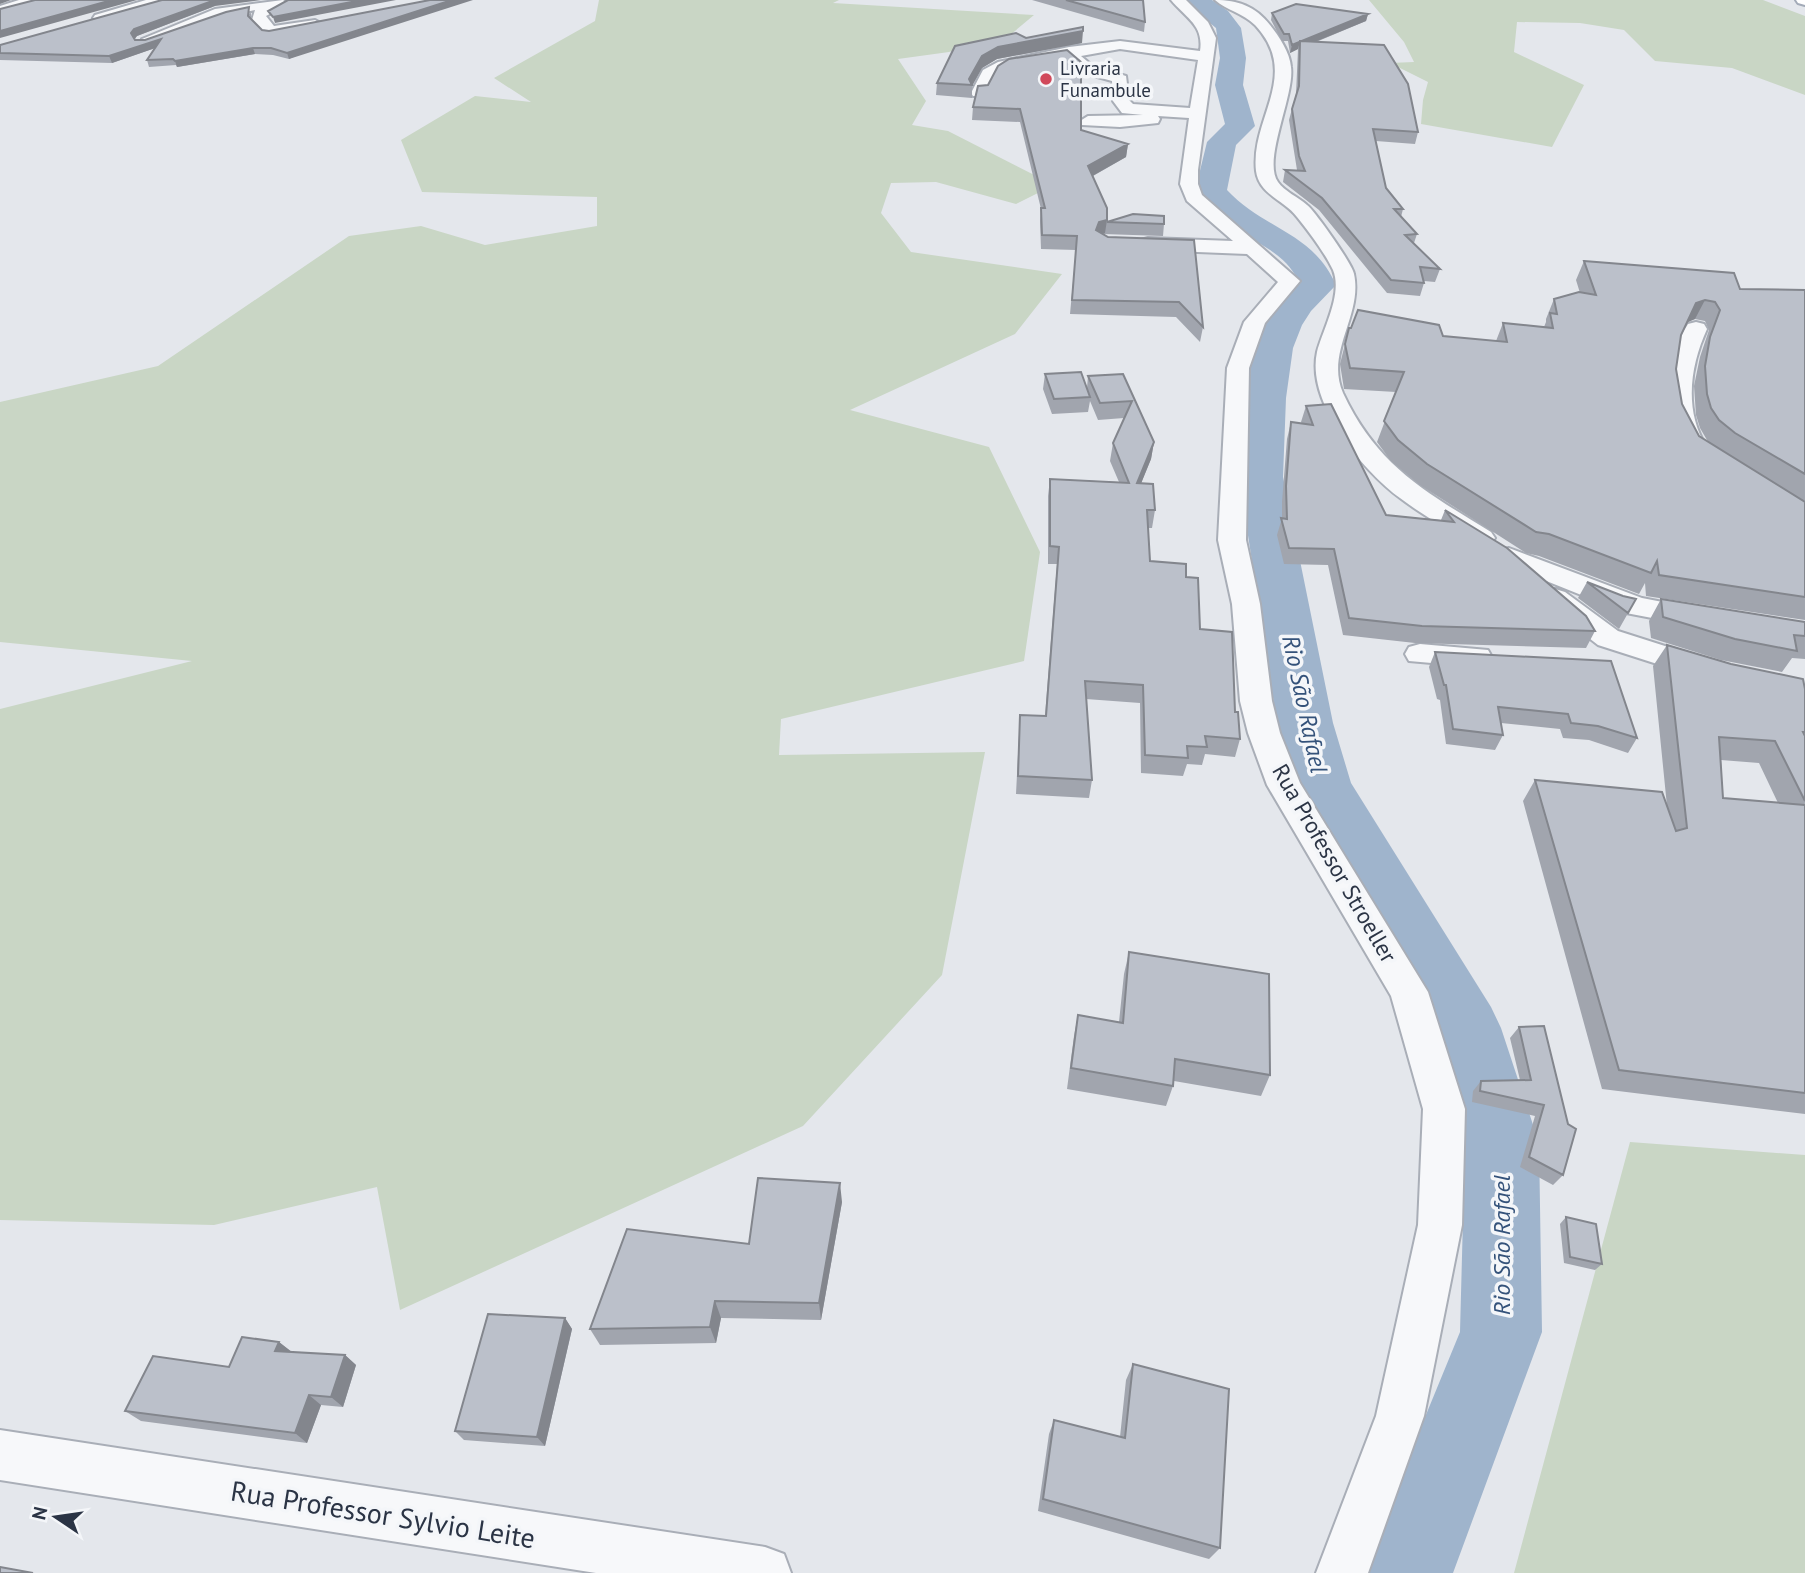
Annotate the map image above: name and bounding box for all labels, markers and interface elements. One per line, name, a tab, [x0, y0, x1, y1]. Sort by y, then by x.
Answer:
place label: Livraria Funambule	[1060, 56, 1151, 102]
marker: Livraria Funambule	[1038, 71, 1054, 87]
water label: Rio São Rafael	[1275, 632, 1335, 776]
street label: Rua Professor Stroeller	[1266, 759, 1404, 968]
water label: Rio São Rafael	[1486, 1174, 1517, 1315]
street label: Rua Professor Sylvio Leite	[228, 1472, 538, 1556]
north arrow	[21, 1482, 91, 1552]
text: N	[26, 1504, 53, 1522]

